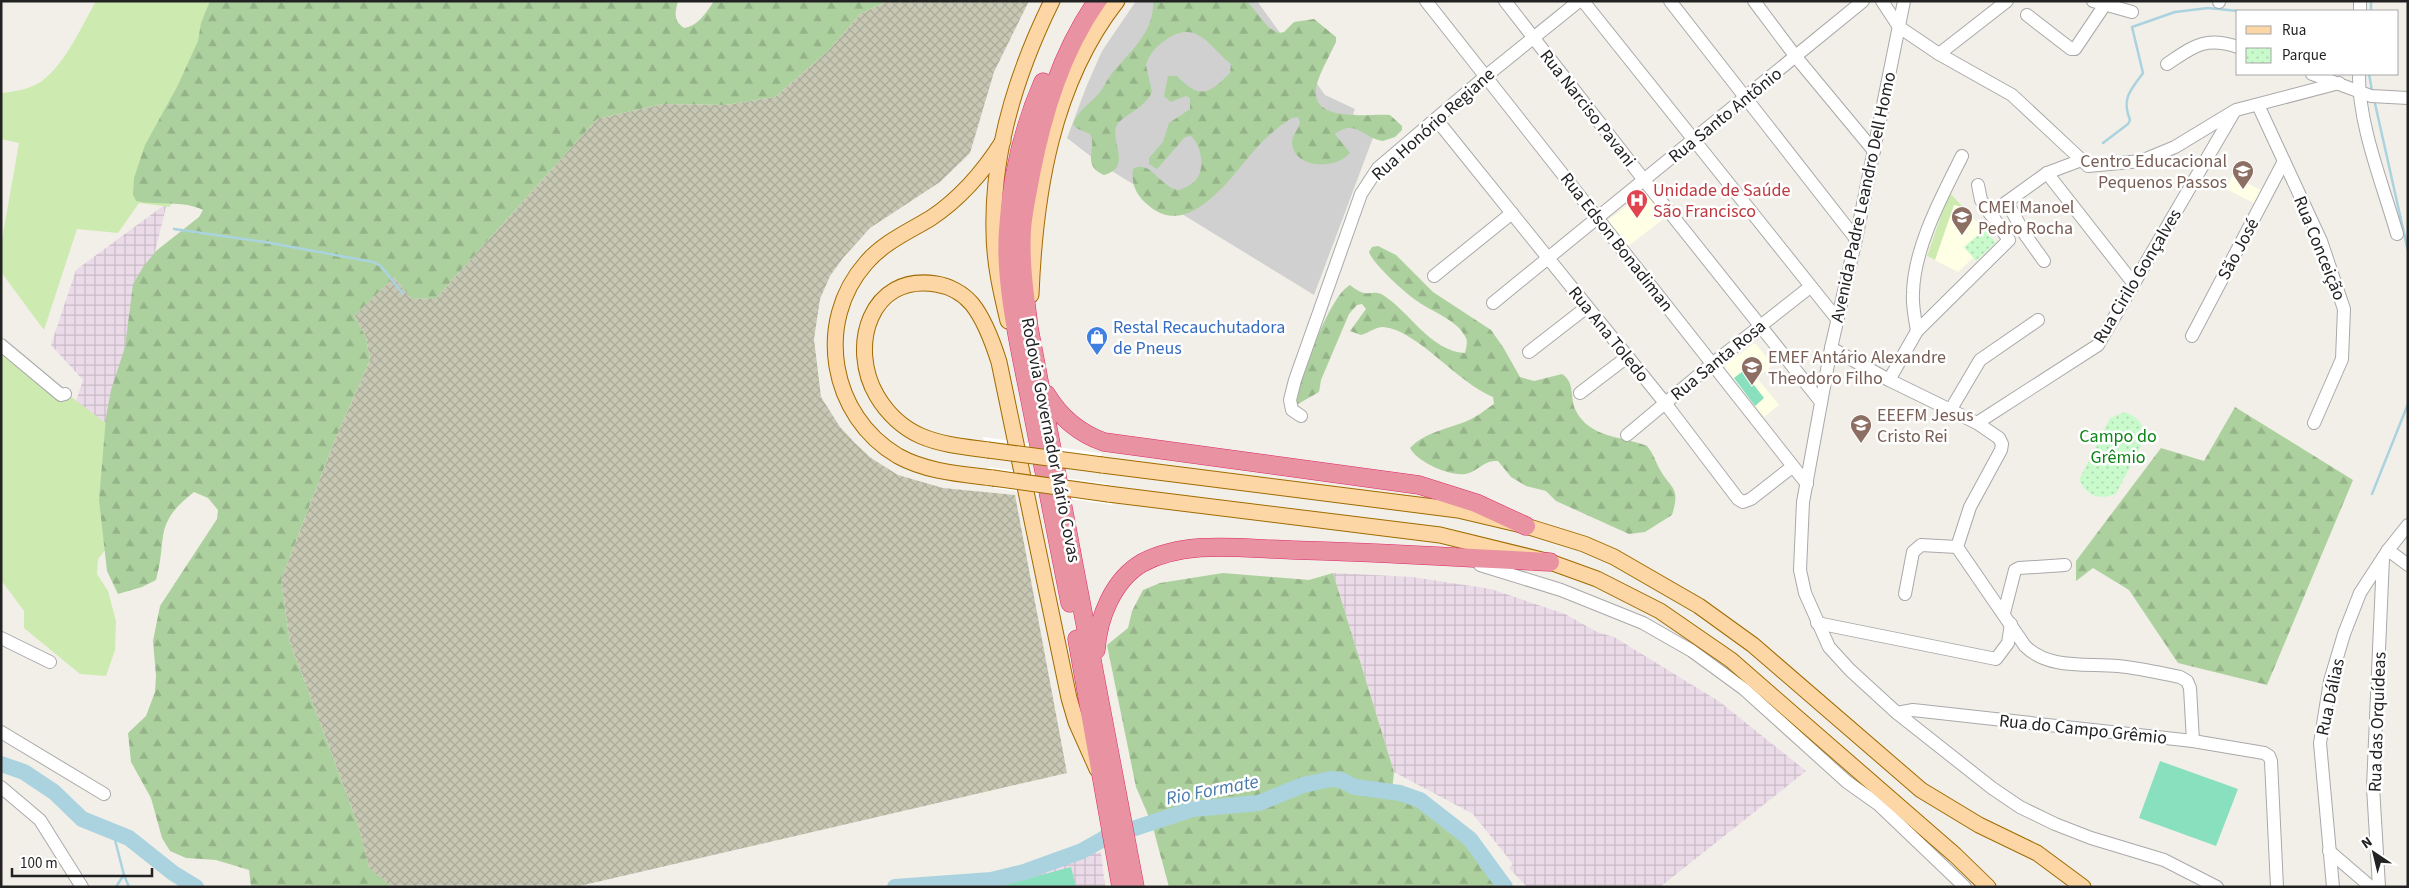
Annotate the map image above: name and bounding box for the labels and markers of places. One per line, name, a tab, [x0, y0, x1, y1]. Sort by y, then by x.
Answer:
place label: Centro Educacional Pequenos Passos	[2080, 149, 2227, 195]
school or university icon: Centro Educacional Pequenos Passos	[2231, 159, 2255, 190]
place label: Unidade de Saúde São Francisco	[1653, 178, 1790, 224]
hospital icon: Unidade de Saúde São Francisco	[1625, 188, 1649, 219]
place label: CMEI Manoel Pedro Rocha	[1978, 195, 2074, 241]
school or university icon: CMEI Manoel Pedro Rocha	[1950, 205, 1974, 236]
place label: Restal Recauchutadora de Pneus	[1113, 315, 1285, 361]
shop icon: Restal Recauchutadora de Pneus	[1085, 325, 1109, 356]
place label: EMEF Antário Alexandre Theodoro Filho	[1768, 345, 1946, 391]
school or university icon: EMEF Antário Alexandre Theodoro Filho	[1740, 355, 1764, 386]
place label: EEEFM Jesus Cristo Rei	[1877, 403, 1973, 449]
school or university icon: EEEFM Jesus Cristo Rei	[1849, 413, 1873, 444]

